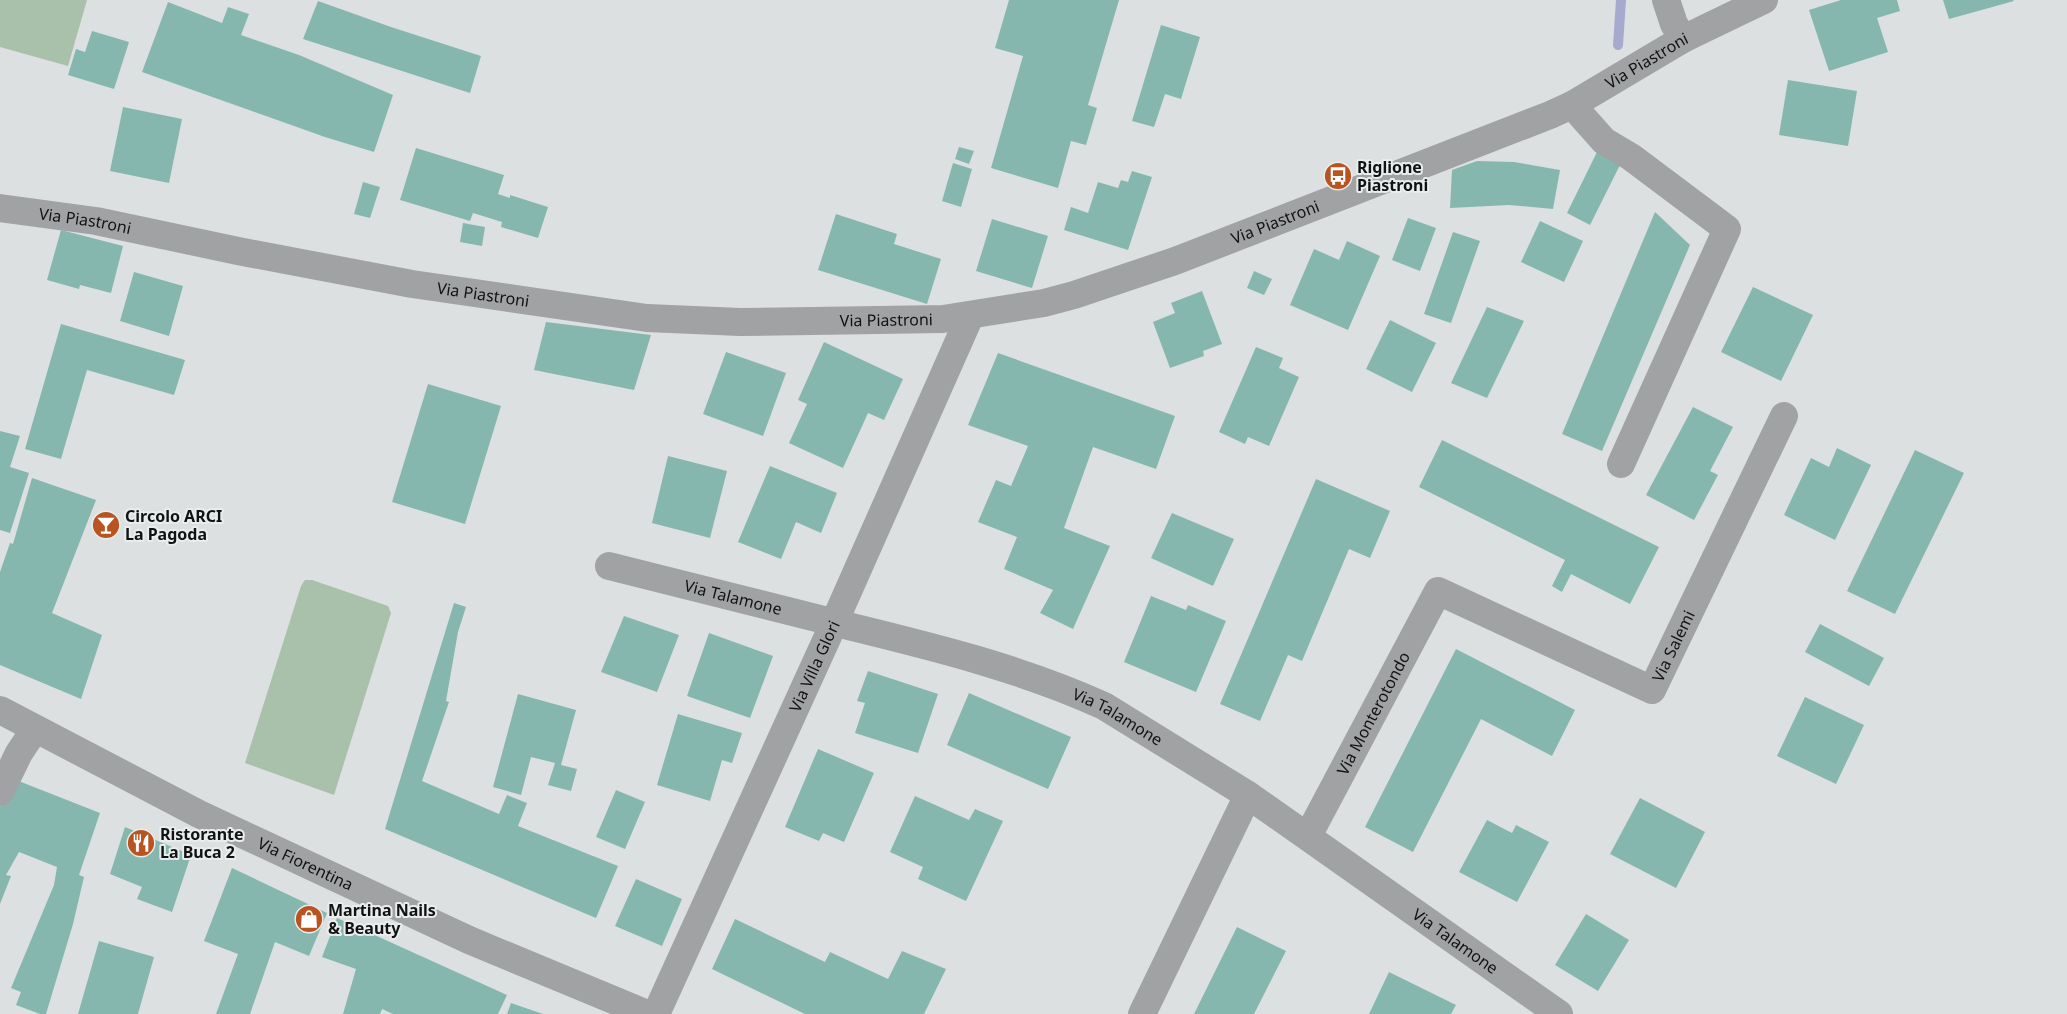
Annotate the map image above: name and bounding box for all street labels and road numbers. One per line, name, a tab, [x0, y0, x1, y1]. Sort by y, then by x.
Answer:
street label: Via Piastroni	[1601, 27, 1692, 94]
street label: Via Piastroni	[1228, 195, 1323, 249]
street label: Via Piastroni	[38, 202, 133, 239]
street label: Via Piastroni	[435, 277, 531, 312]
street label: Via Piastroni	[840, 308, 933, 332]
street label: Via Talamone	[682, 574, 784, 620]
street label: Via Salemi	[1647, 607, 1700, 685]
street label: Via Villa Glori	[784, 617, 845, 716]
street label: Via Monterotondo	[1331, 648, 1415, 779]
street label: Via Talamone	[1069, 683, 1167, 751]
street label: Via Fiorentina	[254, 832, 357, 895]
street label: Via Talamone	[1408, 903, 1503, 979]

